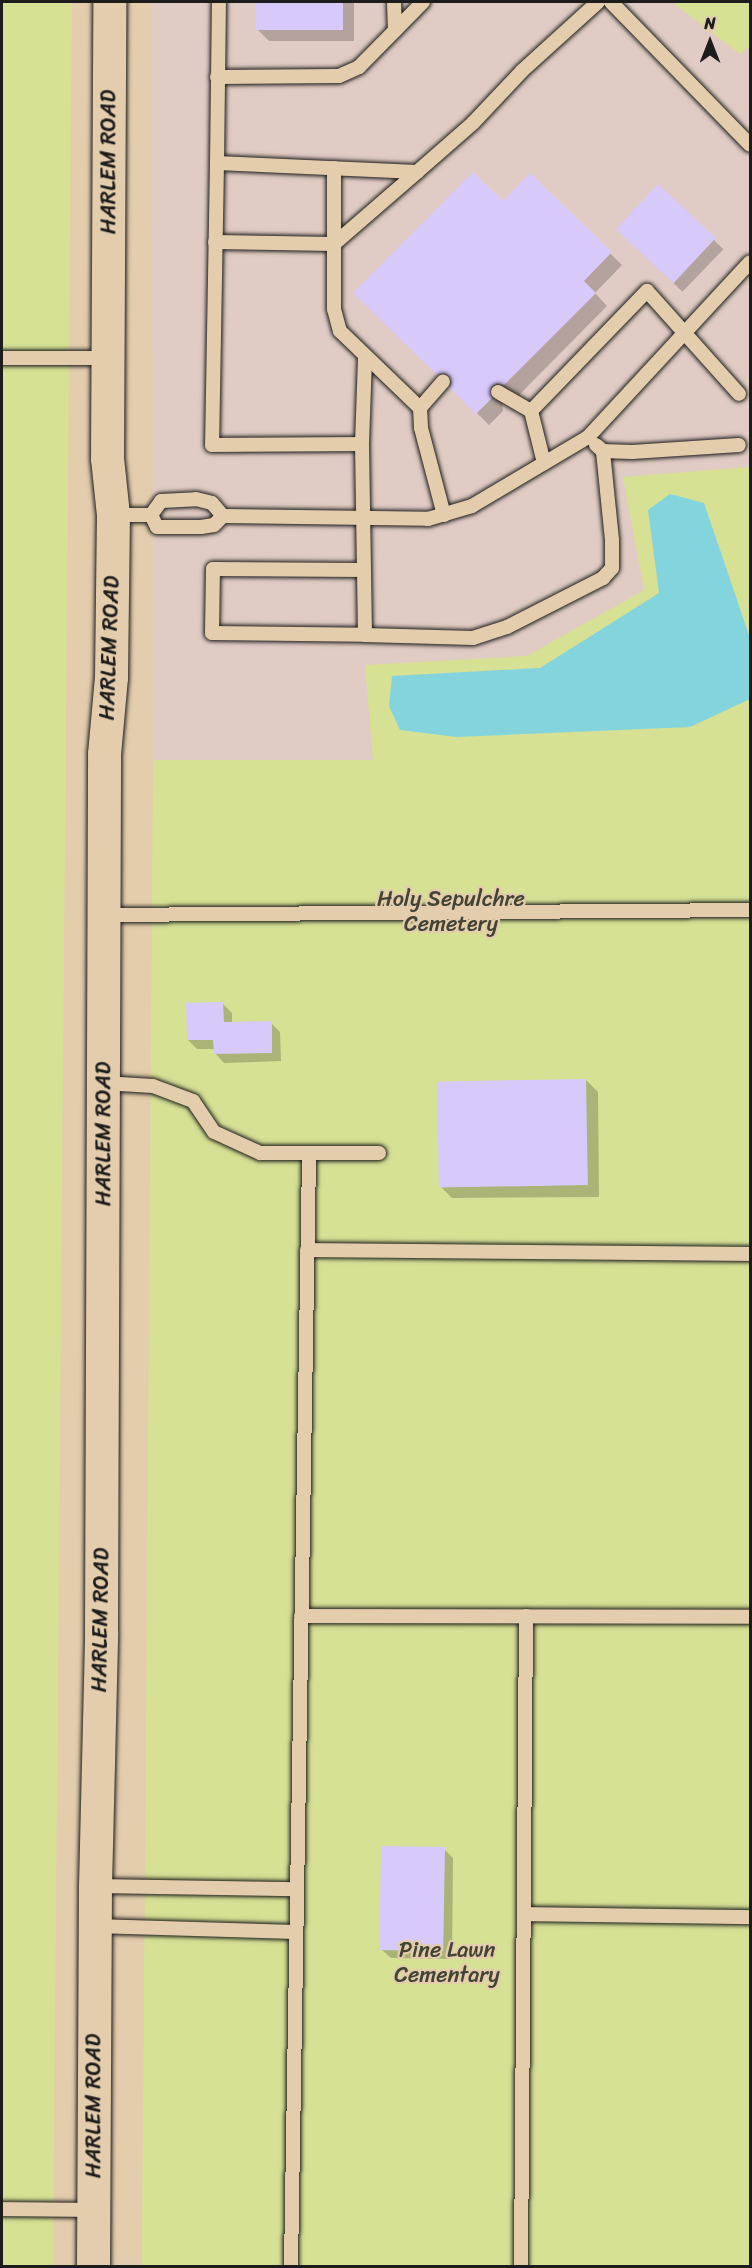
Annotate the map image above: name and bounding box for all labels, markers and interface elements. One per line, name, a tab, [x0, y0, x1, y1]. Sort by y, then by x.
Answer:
text: N	[704, 9, 716, 38]
north arrow	[680, 12, 740, 72]
street label: HARLEM ROAD	[95, 90, 121, 234]
street label: HARLEM ROAD	[93, 575, 125, 721]
park label: Holy Sepulchre Cemetery	[377, 885, 525, 936]
street label: HARLEM ROAD	[90, 1062, 116, 1206]
street label: HARLEM ROAD	[86, 1548, 114, 1692]
park label: Pine Lawn Cementary	[394, 1936, 500, 1988]
street label: HARLEM ROAD	[80, 2034, 106, 2178]

